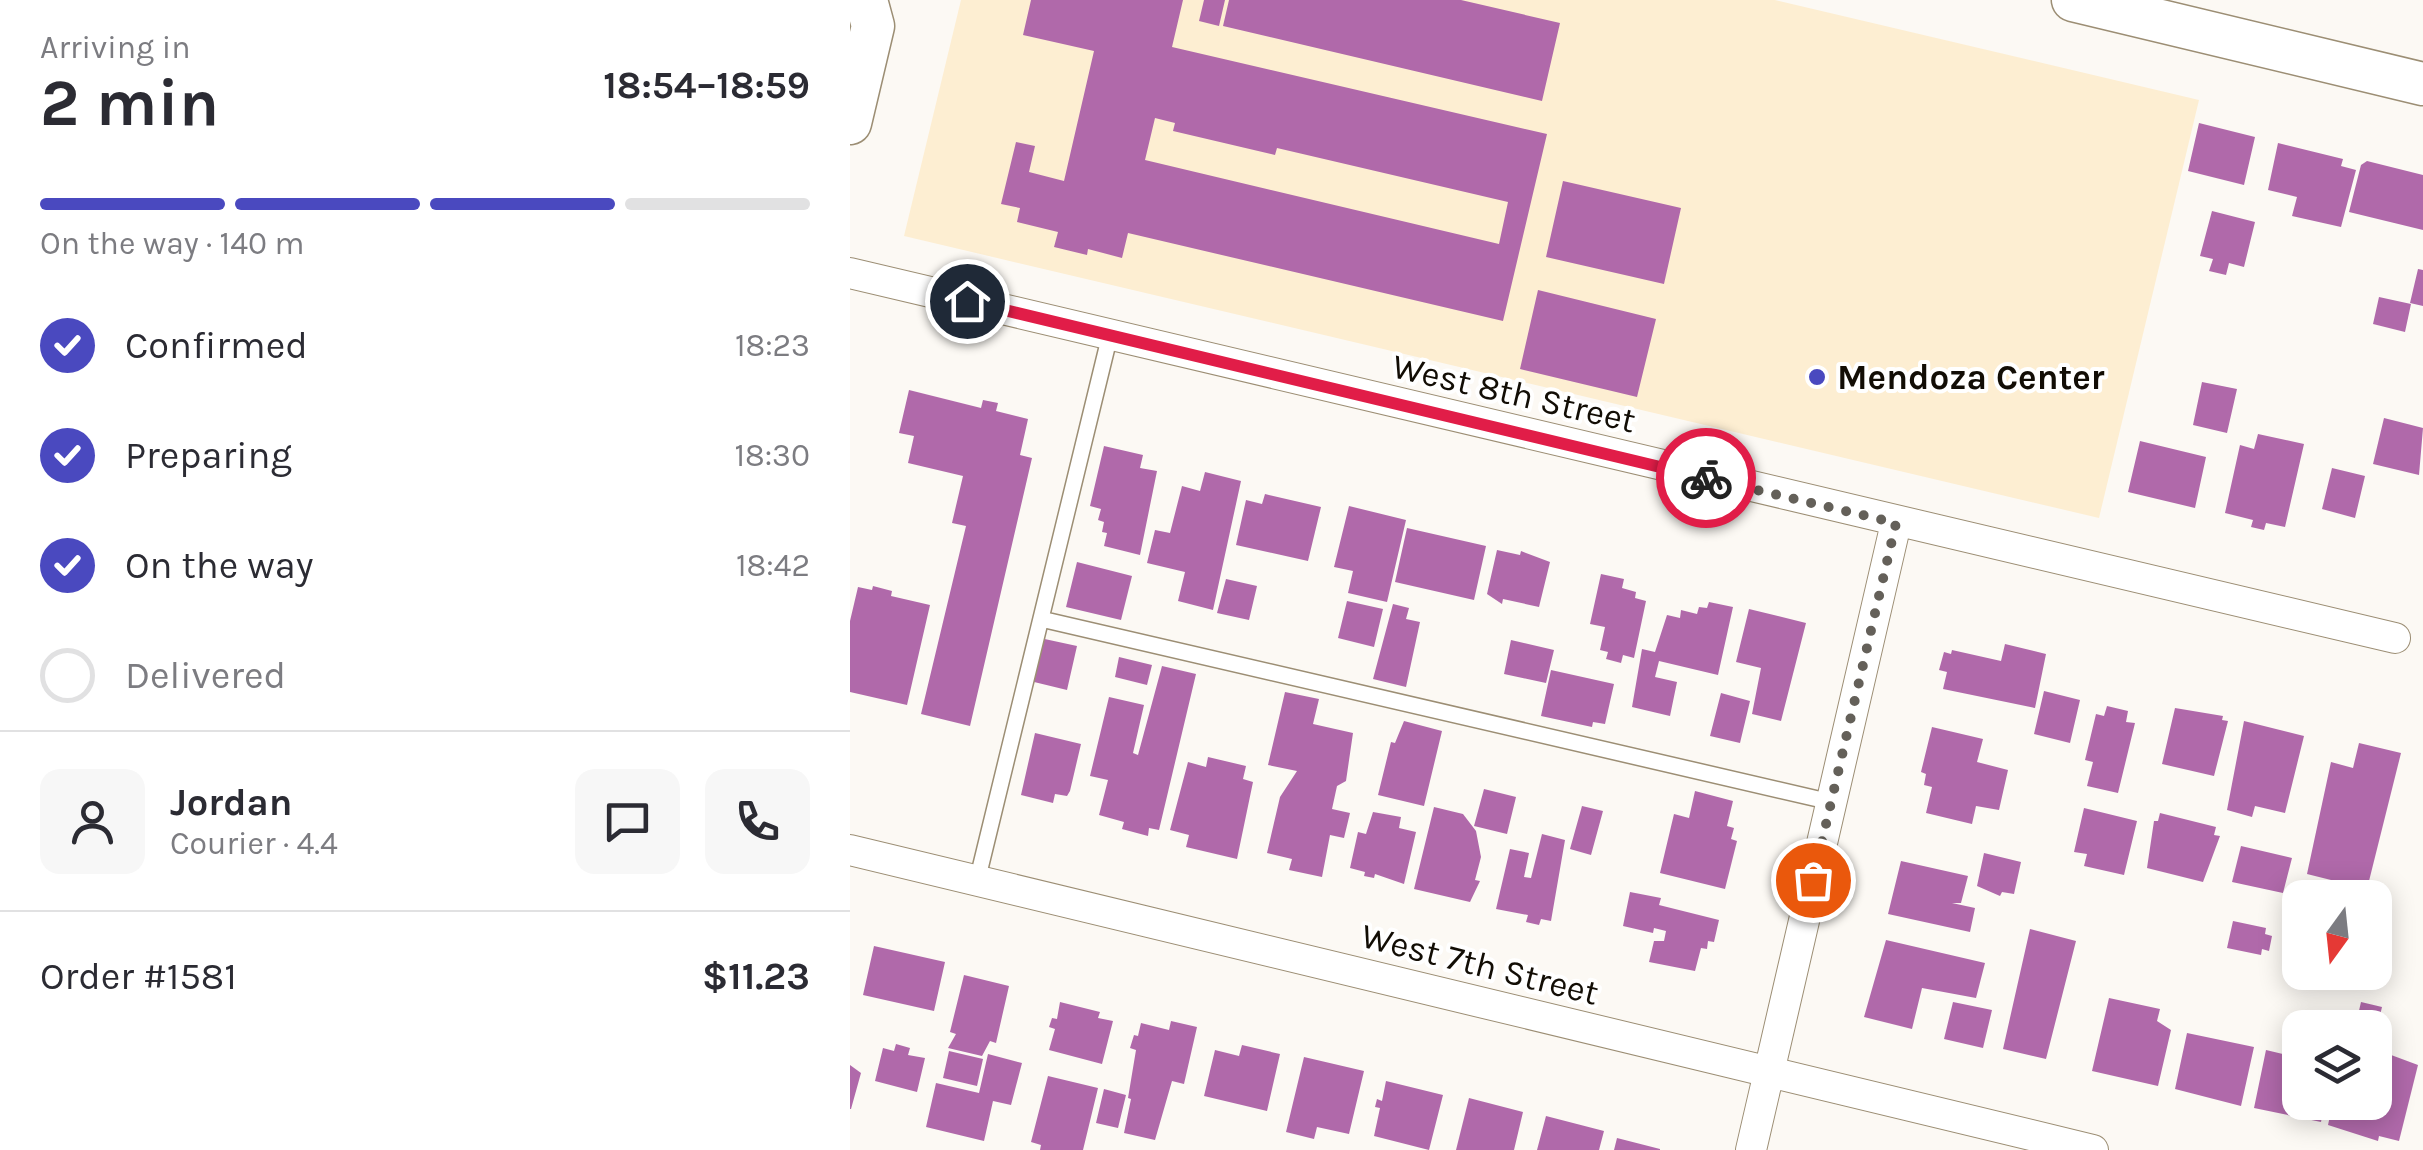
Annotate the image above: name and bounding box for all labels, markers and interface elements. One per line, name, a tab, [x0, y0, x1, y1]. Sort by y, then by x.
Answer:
text: Arriving in	[40, 29, 191, 66]
text: 18:54–18:59	[603, 63, 810, 108]
text: 2 min	[40, 65, 219, 141]
text: On the way · 140 m	[40, 225, 305, 262]
pin	[925, 259, 1010, 344]
icon: home	[940, 274, 995, 329]
icon: check	[40, 318, 95, 373]
text: Confirmed	[125, 323, 308, 368]
text: 18:23	[735, 327, 810, 364]
street label: West 8th Street	[1388, 346, 1639, 441]
place label: Mendoza Center	[1837, 357, 2105, 398]
marker: Mendoza Center	[1806, 366, 1828, 388]
icon: check	[40, 428, 95, 483]
courier	[1656, 428, 1756, 528]
text: Preparing	[125, 433, 292, 478]
text: 18:30	[734, 437, 810, 474]
icon: bike	[1679, 451, 1734, 506]
icon: check	[40, 538, 95, 593]
text: On the way	[125, 543, 313, 588]
text: 18:42	[736, 547, 810, 584]
text: Delivered	[125, 653, 286, 698]
button: person	[40, 769, 145, 874]
button: chat	[575, 769, 680, 874]
button: phone	[705, 769, 810, 874]
text: Jordan	[170, 780, 293, 825]
text: Courier · 4.4	[170, 825, 338, 862]
pin	[1771, 838, 1856, 923]
icon: bag	[1786, 853, 1841, 908]
north arrow	[2282, 880, 2392, 990]
map controls	[2282, 880, 2392, 1120]
street label: West 7th Street	[1357, 915, 1603, 1014]
text: Order #1581	[40, 954, 237, 999]
text: $11.23	[702, 954, 810, 999]
button: layers	[2282, 1010, 2392, 1120]

